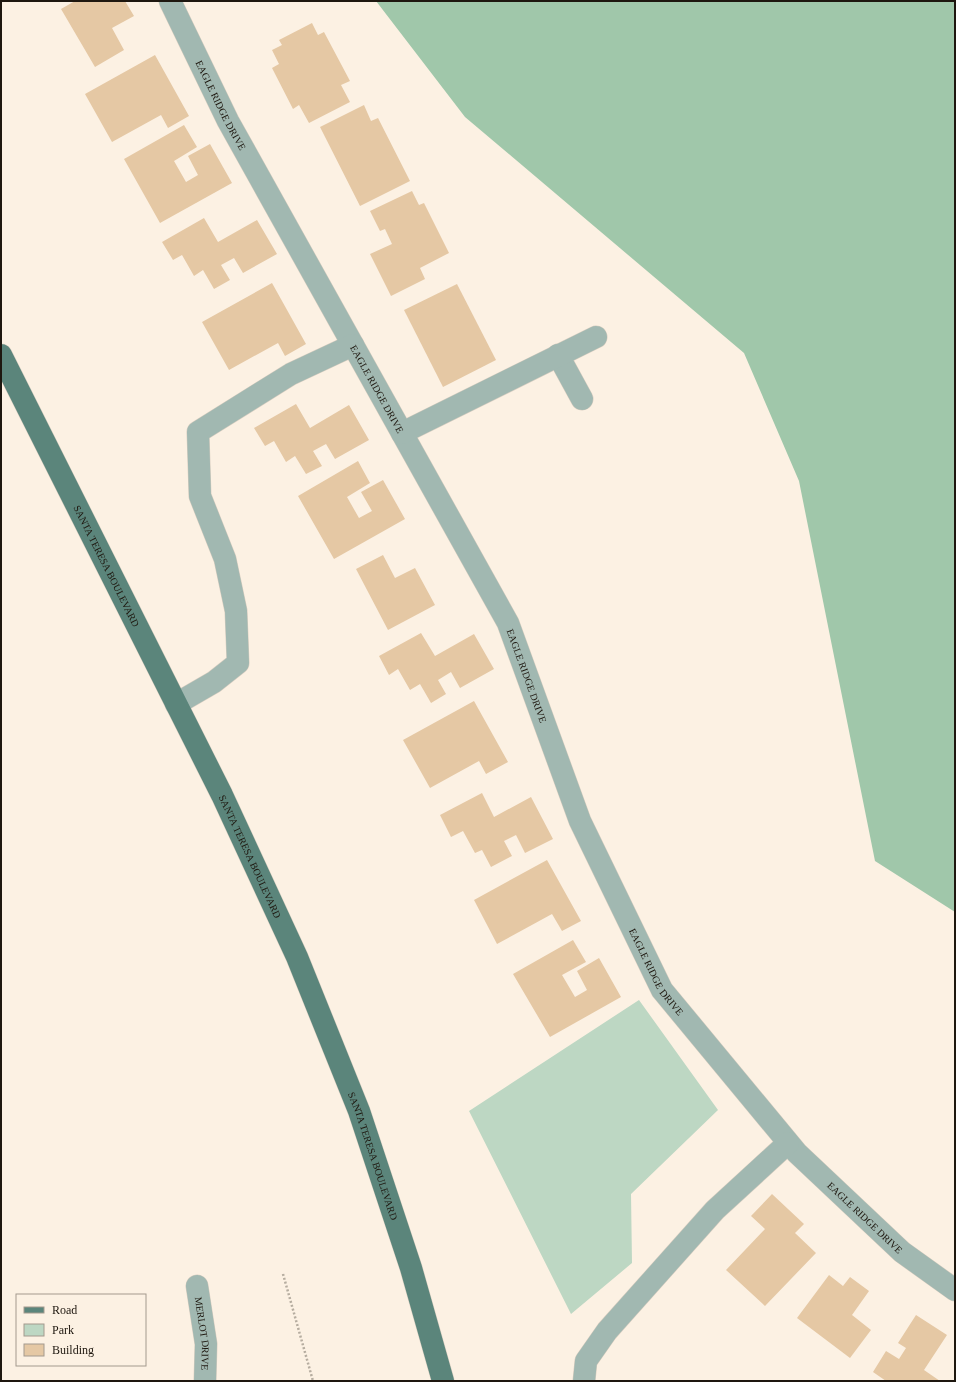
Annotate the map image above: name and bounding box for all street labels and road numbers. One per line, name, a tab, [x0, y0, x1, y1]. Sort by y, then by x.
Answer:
street label: EAGLE RIDGE DRIVE	[194, 59, 248, 152]
street label: EAGLE RIDGE DRIVE	[348, 343, 406, 435]
street label: SANTA TERESA BOULEVARD	[71, 504, 142, 629]
street label: EAGLE RIDGE DRIVE	[505, 627, 549, 724]
street label: SANTA TERESA BOULEVARD	[217, 793, 283, 920]
street label: EAGLE RIDGE DRIVE	[627, 927, 686, 1018]
street label: SANTA TERESA BOULEVARD	[346, 1090, 400, 1221]
street label: EAGLE RIDGE DRIVE	[825, 1180, 905, 1256]
street label: MERLOT DRIVE	[193, 1296, 211, 1370]

